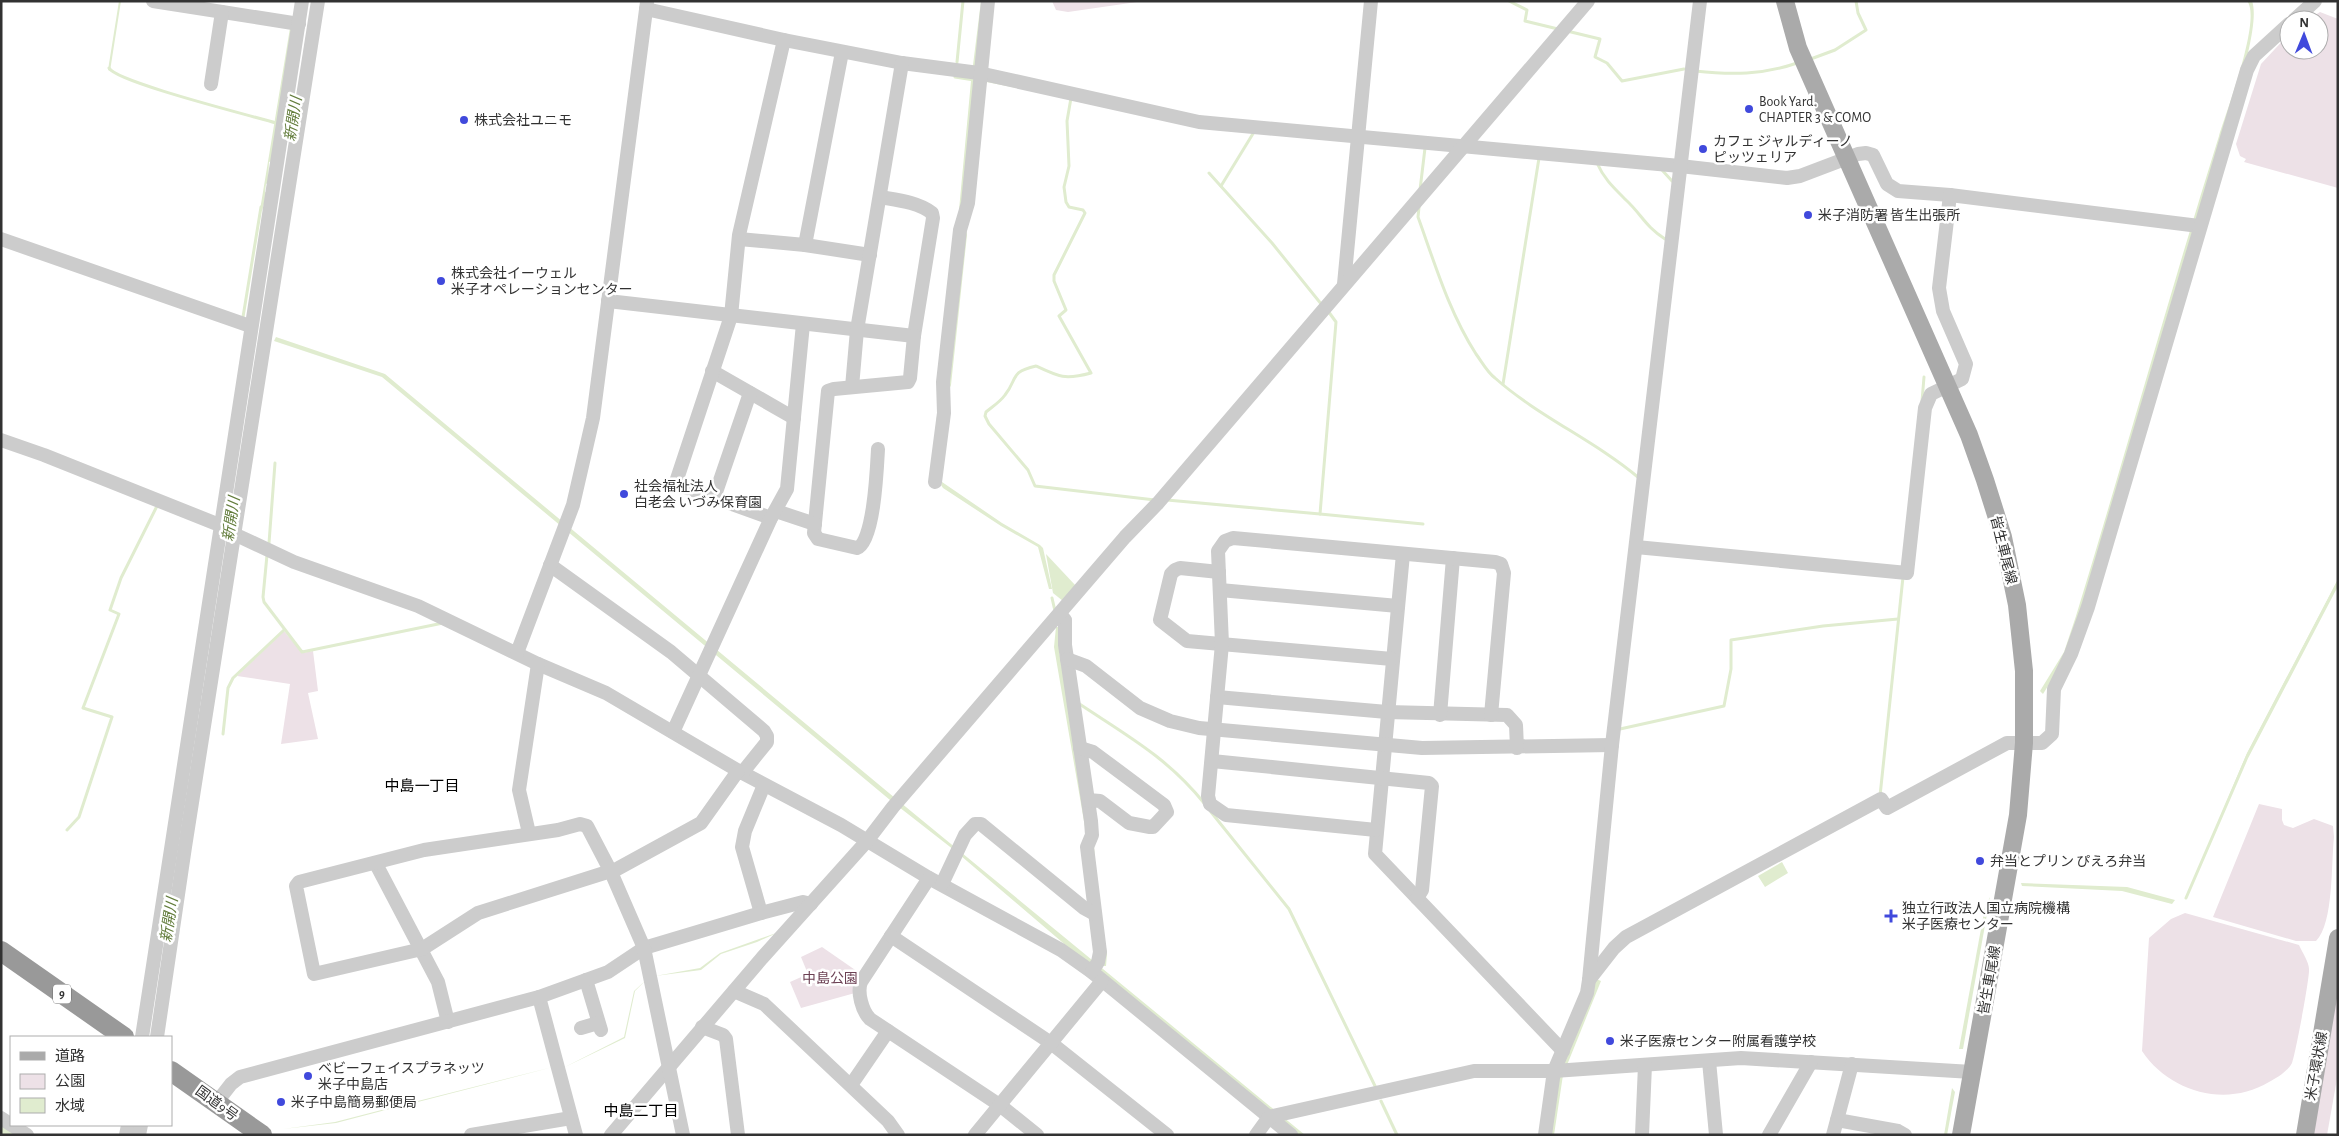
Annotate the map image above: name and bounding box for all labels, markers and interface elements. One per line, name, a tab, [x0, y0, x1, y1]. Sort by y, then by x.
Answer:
north arrow	[2279, 10, 2329, 60]
text: N	[2299, 16, 2309, 30]
water label: 新開川	[282, 94, 305, 142]
place label: Book Yard. CHAPTER 3 & COMO	[1759, 95, 1871, 125]
marker: Book Yard. CHAPTER 3 & COMO	[1743, 103, 1755, 115]
place label: 株式会社ユニモ	[474, 113, 572, 128]
marker: 株式会社ユニモ	[458, 114, 470, 126]
place label: カフェ ジャルディーノ ピッツェリア	[1713, 134, 1853, 165]
marker: カフェ ジャルディーノ ピッツェリア	[1697, 143, 1709, 155]
place label: 米子消防署 皆生出張所	[1818, 208, 1960, 223]
marker: 米子消防署 皆生出張所	[1802, 209, 1814, 221]
place label: 株式会社イーウェル 米子オペレーションセンター	[451, 266, 633, 297]
marker: 株式会社イーウェル 米子オペレーションセンター	[435, 275, 447, 287]
place label: 社会福祉法人 白老会 いづみ保育園	[634, 479, 762, 510]
marker: 社会福祉法人 白老会 いづみ保育園	[618, 488, 630, 500]
water label: 新開川	[220, 494, 243, 542]
street label: 皆生車尾線	[1988, 514, 2019, 586]
district label: 中島一丁目	[384, 778, 460, 794]
place label: 弁当とプリン ぴえろ弁当	[1990, 853, 2146, 869]
marker: 弁当とプリン ぴえろ弁当	[1974, 855, 1986, 867]
water label: 新開川	[158, 895, 181, 943]
place label: 独立行政法人国立病院機構 米子医療センター	[1902, 900, 2070, 932]
marker: 独立行政法人国立病院機構 米子医療センター	[1884, 909, 1898, 923]
street label: 皆生車尾線	[1976, 944, 2003, 1016]
park label: 中島公園	[802, 971, 858, 986]
road number: 9	[53, 984, 71, 1004]
street label: 米子環状線	[2302, 1030, 2330, 1102]
place label: 米子医療センター附属看護学校	[1620, 1033, 1816, 1049]
marker: 米子医療センター附属看護学校	[1604, 1035, 1616, 1047]
legend	[10, 1036, 172, 1126]
text: 道路	[55, 1048, 85, 1064]
place label: ベビーフェイスプラネッツ 米子中島店	[318, 1061, 485, 1092]
marker: ベビーフェイスプラネッツ 米子中島店	[302, 1070, 314, 1082]
text: 公園	[55, 1073, 85, 1089]
street label: 国道9号	[193, 1083, 241, 1124]
place label: 米子中島簡易郵便局	[291, 1095, 417, 1110]
marker: 米子中島簡易郵便局	[275, 1096, 287, 1108]
text: 水域	[55, 1098, 85, 1114]
district label: 中島二丁目	[603, 1103, 679, 1119]

